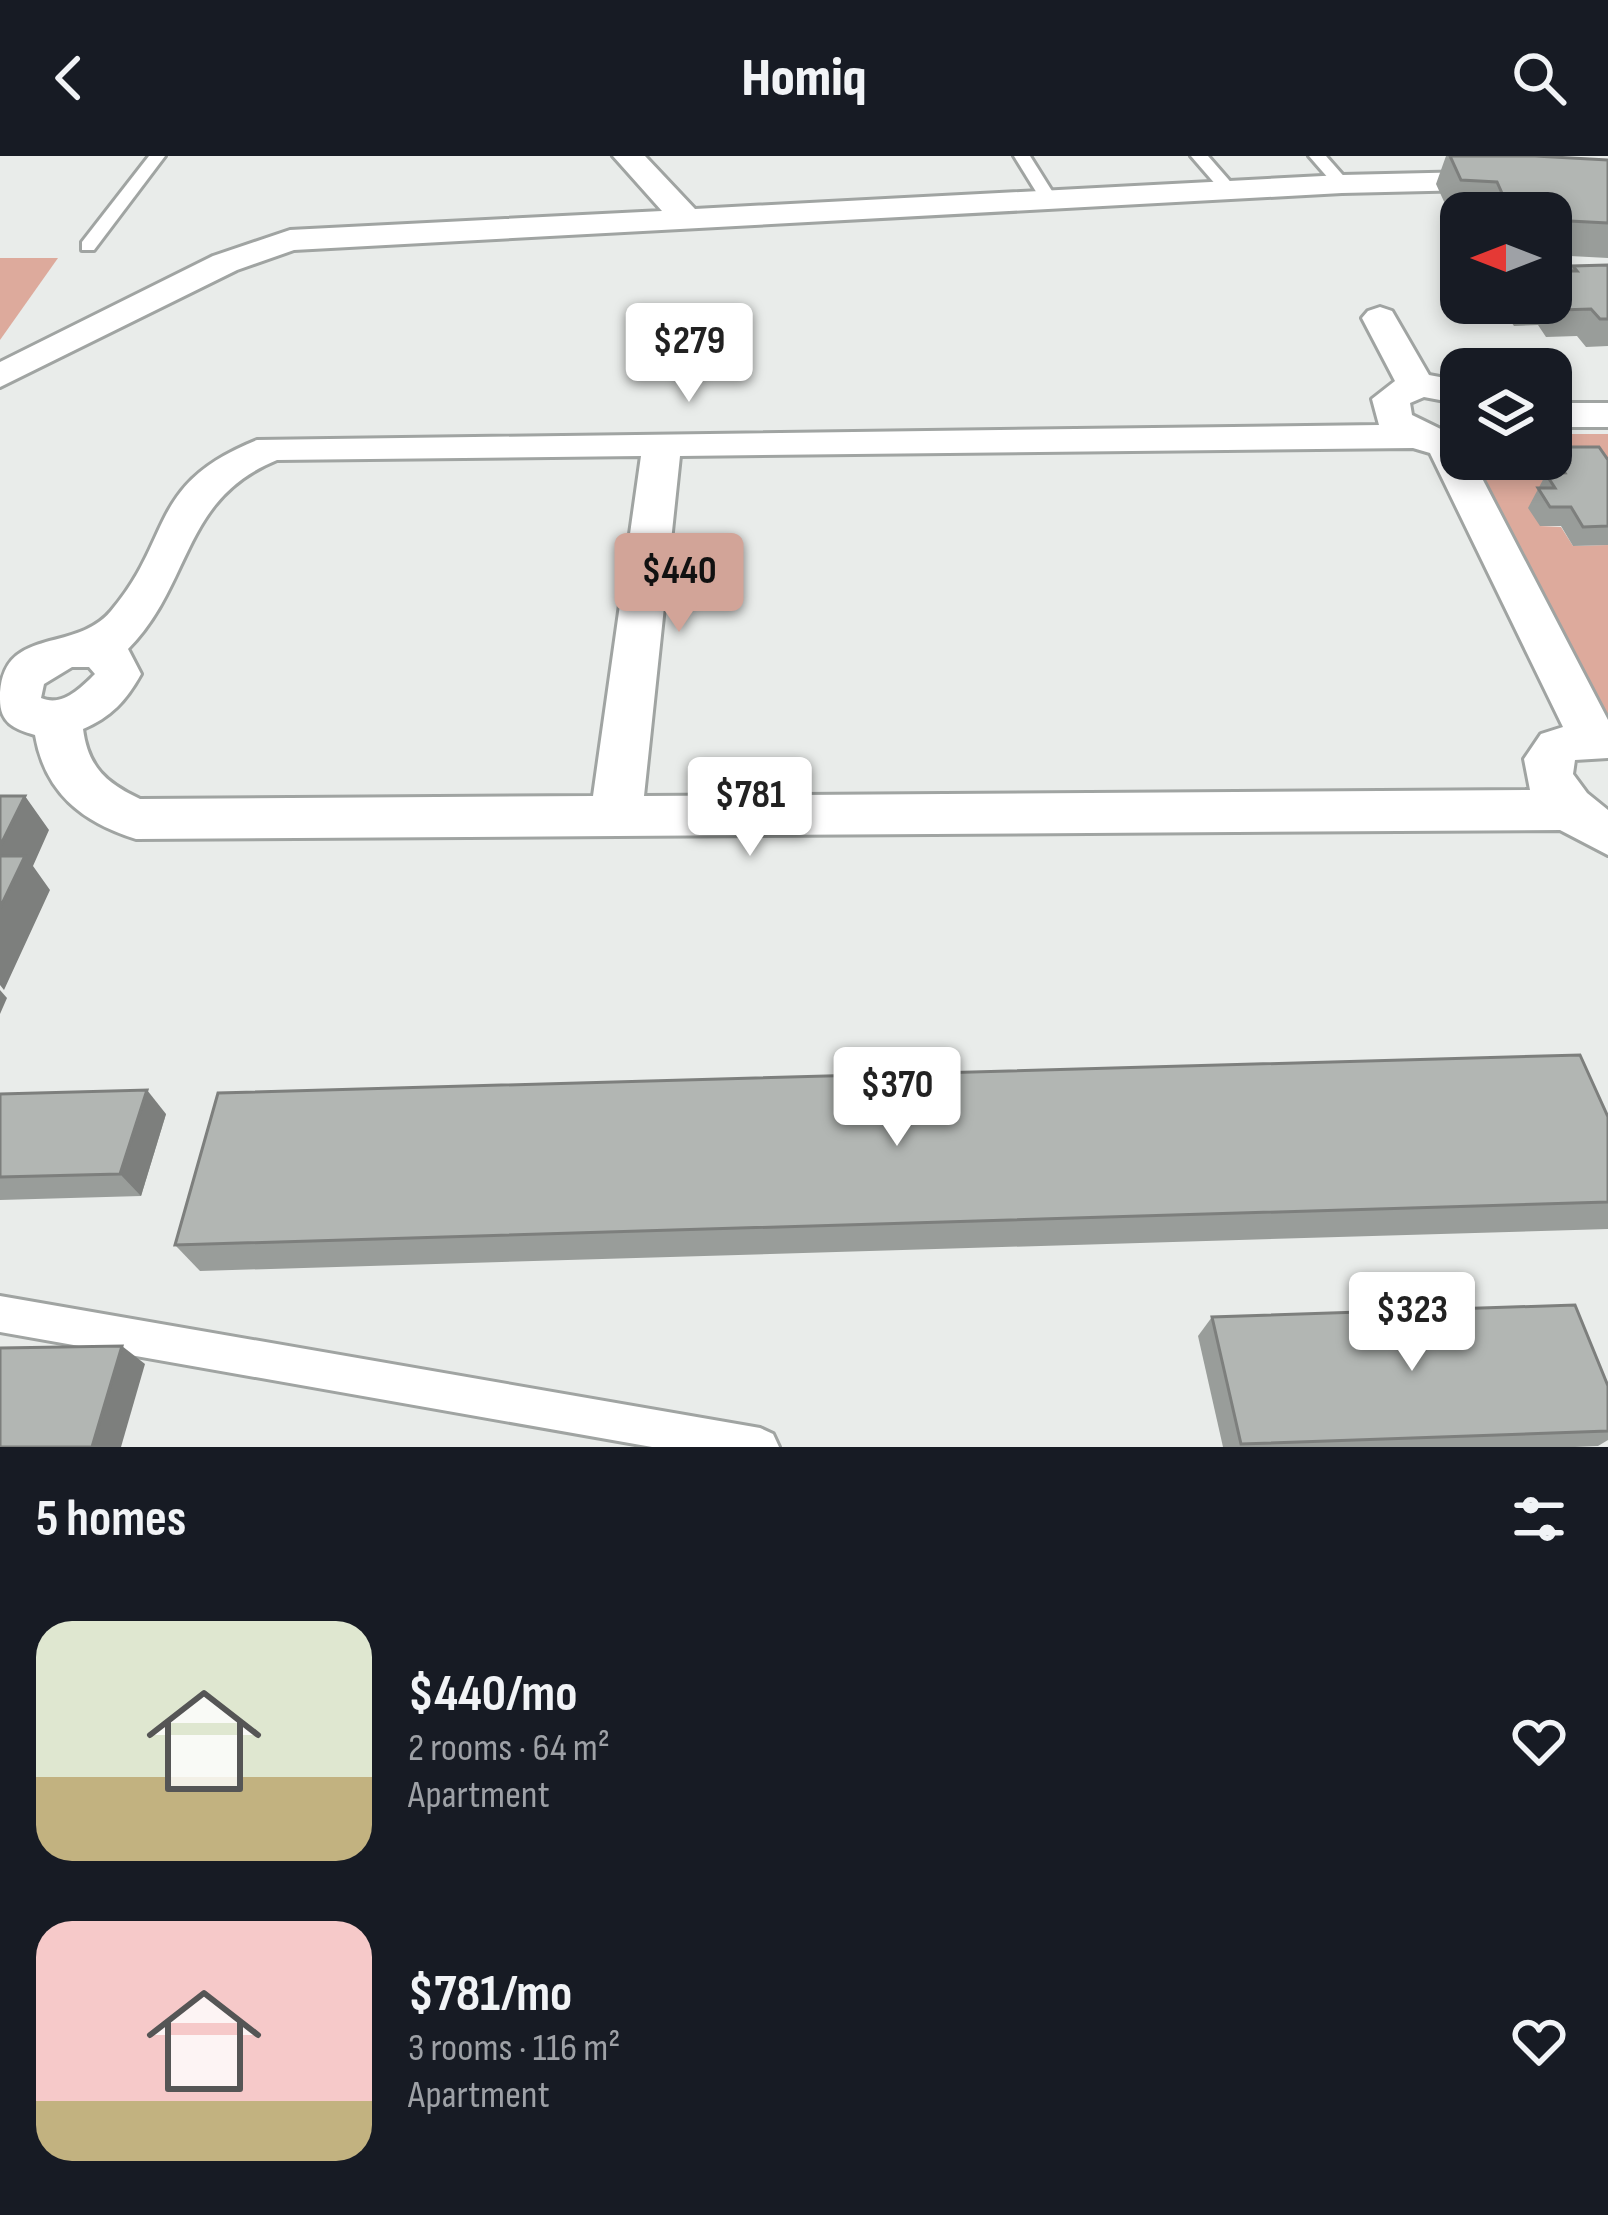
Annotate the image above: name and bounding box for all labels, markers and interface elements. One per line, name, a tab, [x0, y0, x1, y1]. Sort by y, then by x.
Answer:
icon: back	[36, 45, 102, 111]
icon: search	[1506, 45, 1572, 111]
text: Homiq	[741, 46, 867, 111]
north arrow	[1440, 192, 1572, 324]
map controls	[1440, 192, 1572, 480]
pin: $279	[618, 303, 760, 405]
text: $279	[653, 318, 725, 365]
button: layers	[1440, 348, 1572, 480]
pin: $440	[608, 533, 750, 635]
text: $440	[642, 548, 716, 595]
pin: $781	[679, 757, 821, 859]
text: $781	[715, 772, 785, 819]
pin: $370	[826, 1047, 968, 1149]
text: $370	[861, 1062, 933, 1109]
pin: $323	[1341, 1272, 1483, 1374]
text: $323	[1376, 1287, 1448, 1334]
icon: filters	[1506, 1486, 1572, 1552]
text: 5 homes	[36, 1489, 186, 1550]
text: $440/mo	[408, 1664, 577, 1725]
icon: home	[132, 1669, 276, 1813]
icon: heart	[1506, 1708, 1572, 1774]
text: 2 rooms · 64 m²	[408, 1725, 610, 1772]
text: Apartment	[408, 1772, 550, 1819]
text: $781/mo	[408, 1964, 572, 2025]
icon: home	[132, 1969, 276, 2113]
icon: heart	[1506, 2008, 1572, 2074]
text: 3 rooms · 116 m²	[408, 2025, 620, 2072]
text: Apartment	[408, 2072, 550, 2119]

